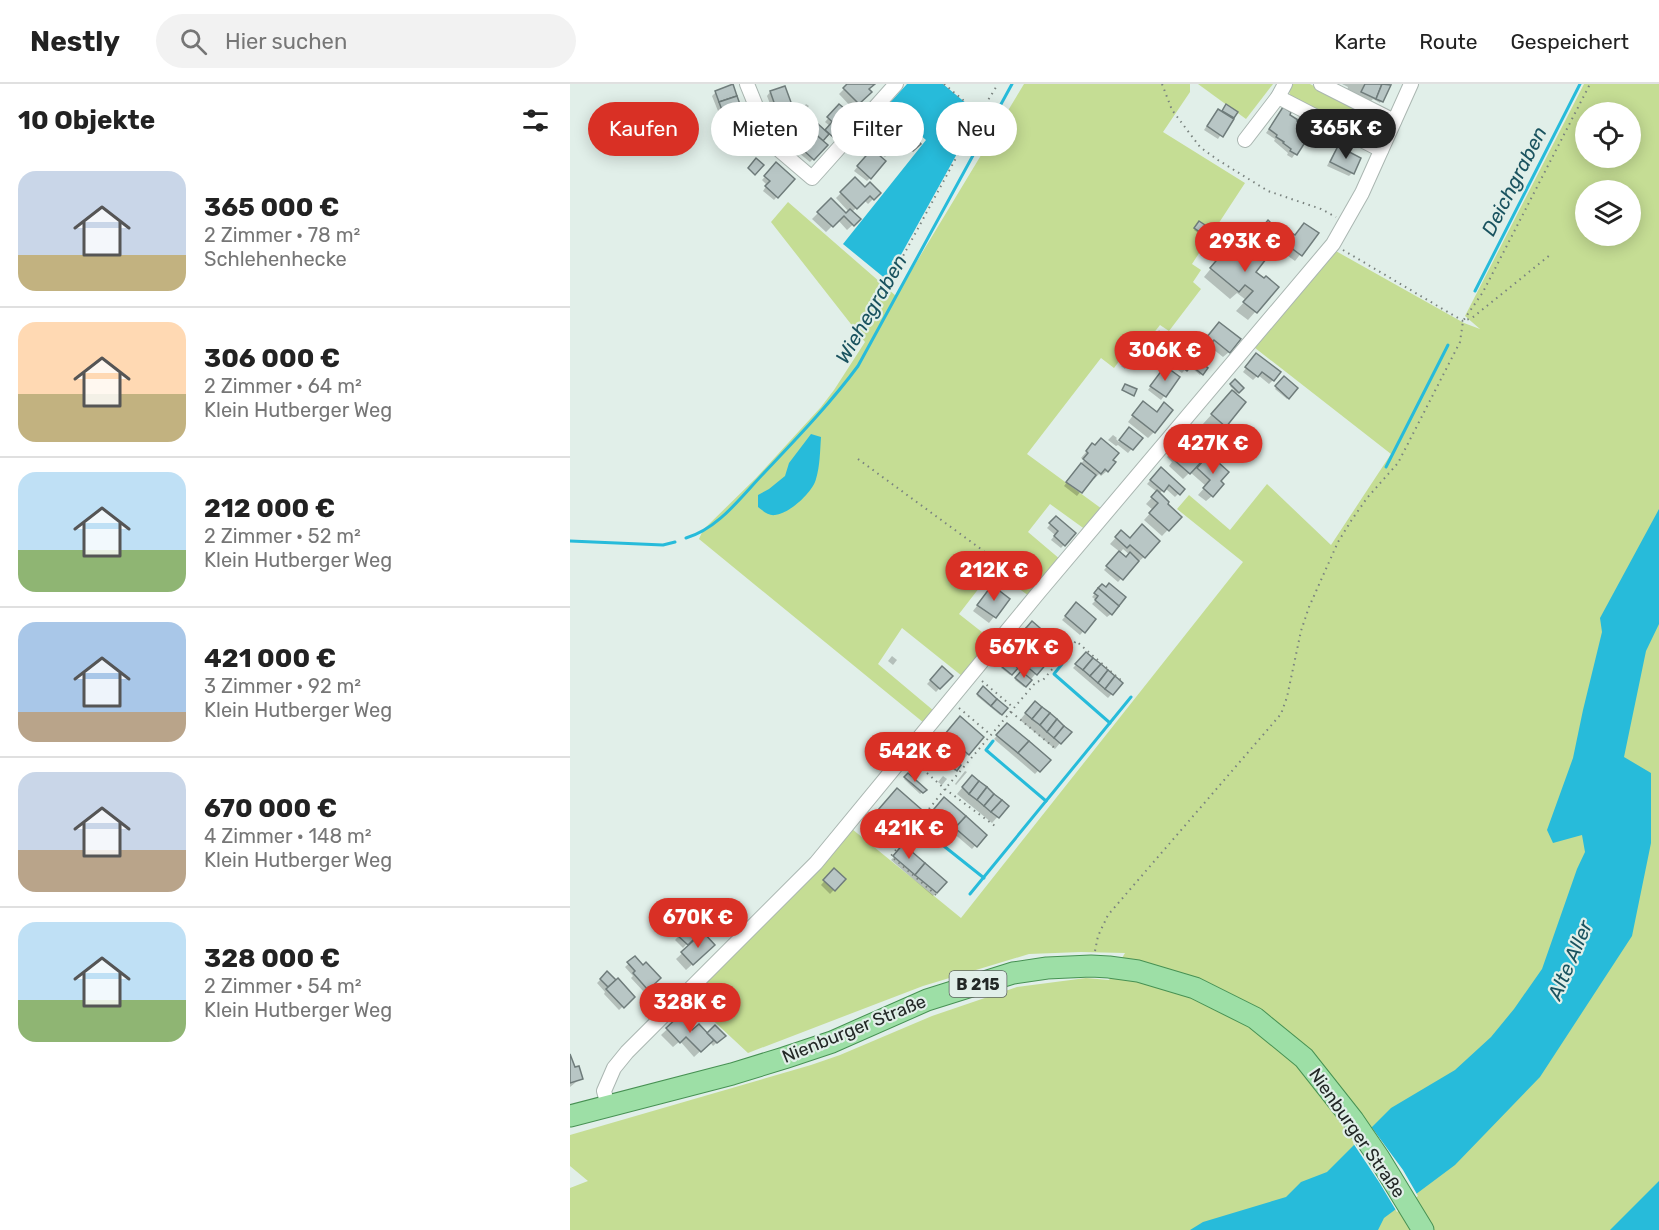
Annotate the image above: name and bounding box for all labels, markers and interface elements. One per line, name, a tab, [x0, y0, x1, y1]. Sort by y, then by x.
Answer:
search box	[156, 14, 576, 68]
text: Nestly	[30, 25, 120, 58]
icon: search	[177, 25, 210, 58]
text: Hier suchen	[225, 28, 347, 55]
text: Karte	[1334, 29, 1386, 54]
text: Route	[1419, 29, 1478, 54]
text: Gespeichert	[1511, 29, 1629, 54]
chip: Kaufen	[588, 102, 699, 156]
chip: Mieten	[711, 102, 819, 156]
chip: Filter	[831, 102, 924, 156]
chip: Neu	[936, 102, 1017, 156]
map controls	[1575, 102, 1641, 246]
button: locate	[1575, 102, 1641, 168]
icon: filters	[519, 104, 552, 137]
text: 10 Objekte	[18, 105, 155, 136]
pin: 365K €	[1297, 109, 1395, 160]
text: 365K €	[1310, 116, 1382, 140]
water label: Deichgraben	[1476, 122, 1552, 240]
button: layers	[1575, 180, 1641, 246]
text: 365 000 €	[204, 192, 339, 223]
icon: home	[66, 195, 138, 267]
pin: 293K €	[1196, 222, 1294, 273]
text: 2 Zimmer · 78 m²	[204, 223, 360, 247]
text: 293K €	[1209, 229, 1281, 253]
text: Schlehenhecke	[204, 247, 347, 271]
water label: Wiehegraben	[830, 250, 912, 368]
pin: 306K €	[1116, 331, 1214, 382]
text: 306K €	[1129, 338, 1201, 362]
text: 306 000 €	[204, 343, 340, 374]
icon: home	[66, 346, 138, 418]
text: 2 Zimmer · 64 m²	[204, 374, 362, 398]
text: Klein Hutberger Weg	[204, 398, 392, 422]
pin: 427K €	[1164, 424, 1262, 475]
text: 427K €	[1177, 431, 1249, 455]
text: 212 000 €	[204, 493, 335, 524]
icon: home	[66, 496, 138, 568]
text: 2 Zimmer · 52 m²	[204, 524, 361, 548]
text: Klein Hutberger Weg	[204, 548, 392, 572]
pin: 212K €	[945, 551, 1043, 602]
text: 212K €	[959, 558, 1029, 582]
pin: 567K €	[975, 628, 1073, 679]
text: 567K €	[989, 635, 1059, 659]
text: 421 000 €	[204, 643, 336, 674]
icon: home	[66, 646, 138, 718]
text: 3 Zimmer · 92 m²	[204, 674, 361, 698]
text: Klein Hutberger Weg	[204, 698, 392, 722]
pin: 542K €	[866, 732, 964, 783]
text: 542K €	[879, 739, 951, 763]
text: 670 000 €	[204, 793, 337, 824]
icon: home	[66, 796, 138, 868]
pin: 421K €	[860, 809, 958, 860]
text: 421K €	[874, 816, 944, 840]
text: 4 Zimmer · 148 m²	[204, 824, 372, 848]
text: Klein Hutberger Weg	[204, 848, 392, 872]
pin: 670K €	[649, 898, 747, 949]
text: 670K €	[663, 905, 733, 929]
water label: Alte Aller	[1542, 916, 1598, 1004]
text: 328 000 €	[204, 943, 340, 974]
icon: home	[66, 946, 138, 1018]
road number: B 215	[950, 971, 1006, 997]
text: 2 Zimmer · 54 m²	[204, 974, 362, 998]
pin: 328K €	[641, 983, 739, 1034]
text: 328K €	[654, 990, 726, 1014]
street label: Nienburger Straße	[779, 990, 929, 1068]
text: Klein Hutberger Weg	[204, 998, 392, 1022]
street label: Nienburger Straße	[1304, 1064, 1410, 1202]

